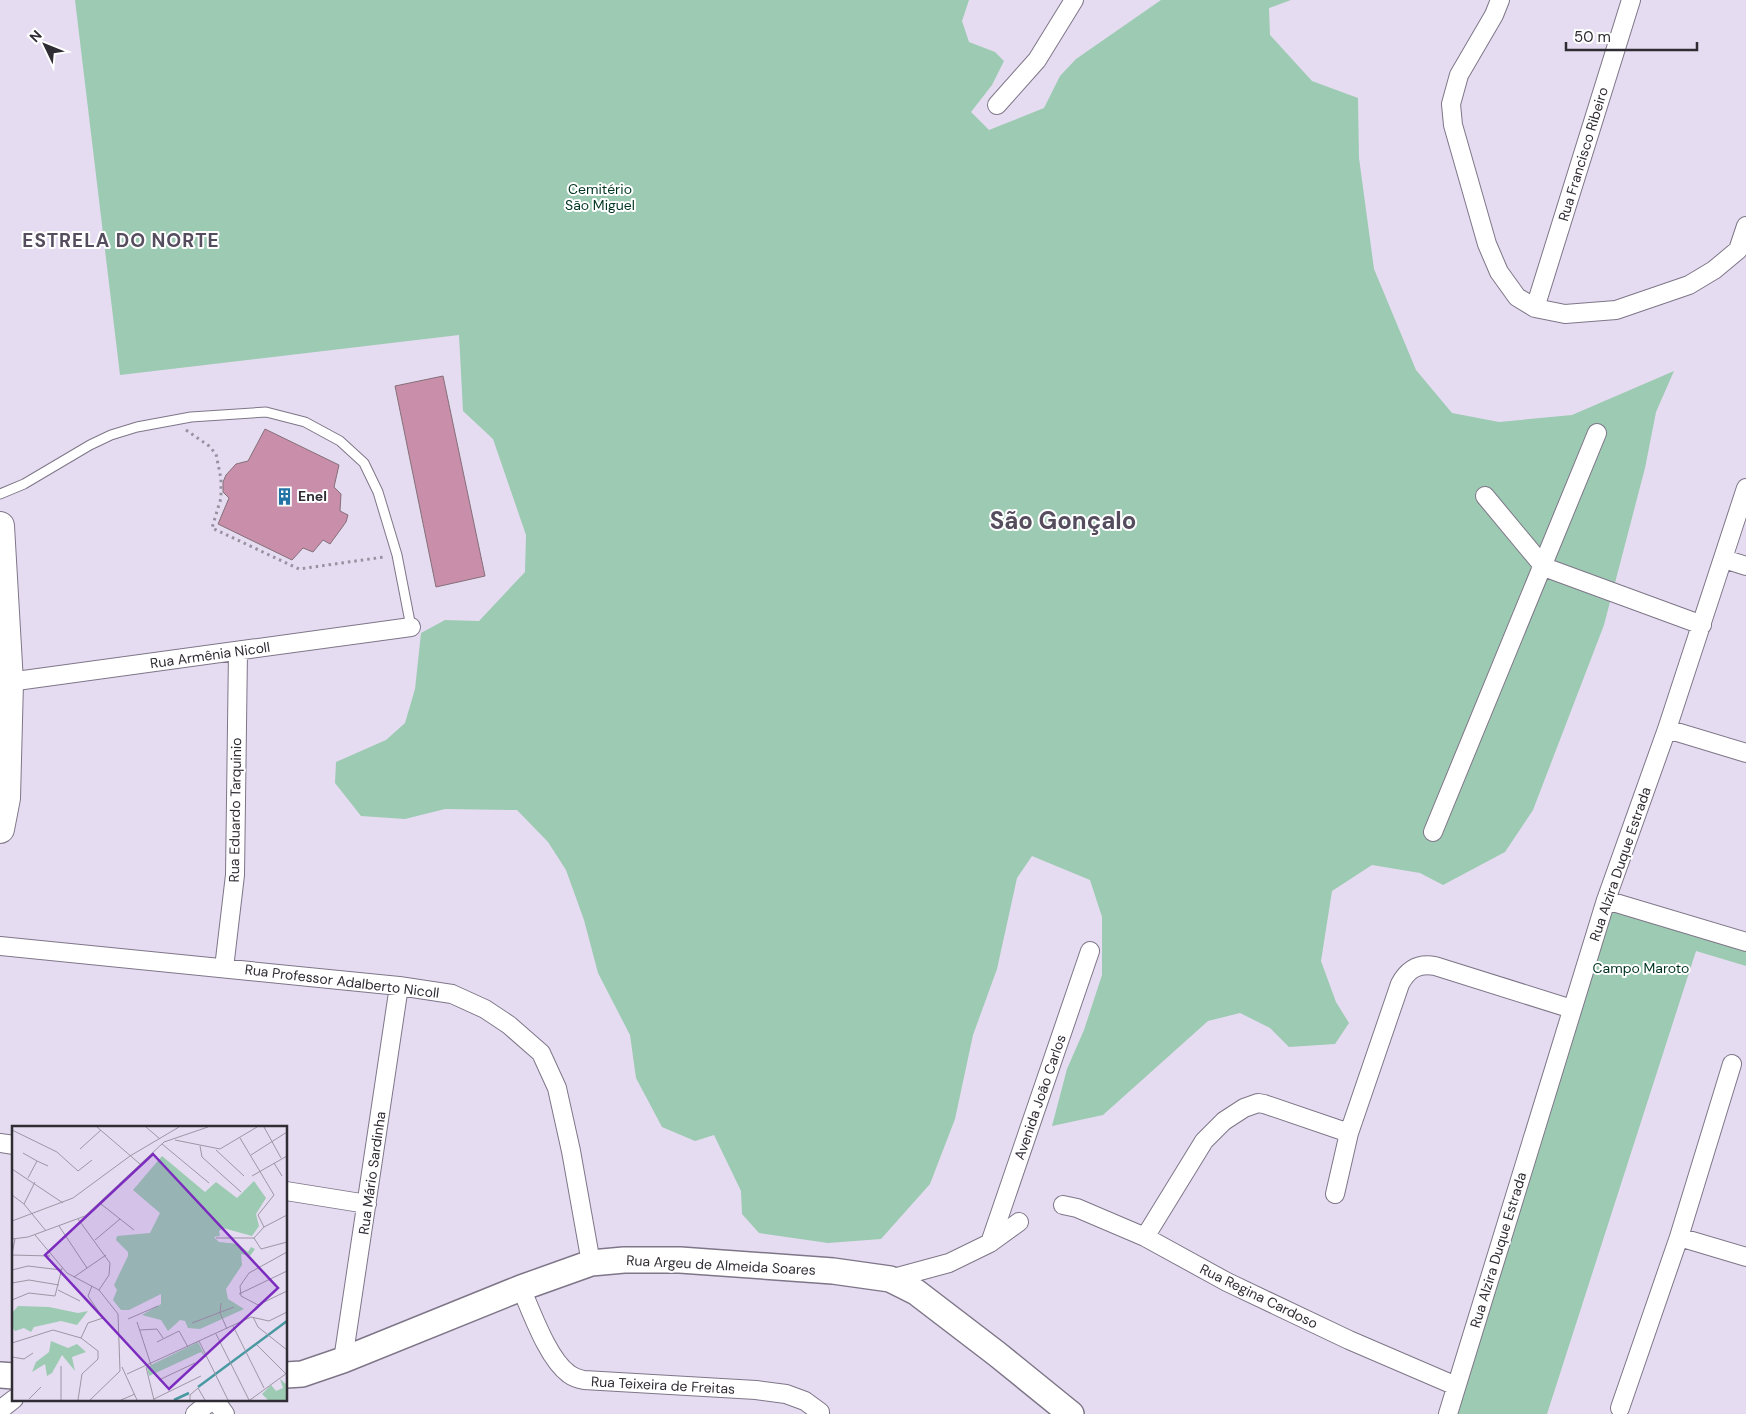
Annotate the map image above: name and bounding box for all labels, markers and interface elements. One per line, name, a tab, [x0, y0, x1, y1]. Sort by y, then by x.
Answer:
north arrow	[20, 20, 70, 70]
scale bar	[1566, 20, 1697, 52]
text: N	[25, 26, 46, 46]
text: 50 m	[1574, 27, 1611, 47]
street label: Rua Francisco Ribeiro	[1554, 85, 1612, 223]
park label: Cemitério São Miguel	[565, 180, 635, 214]
district label: ESTRELA DO NORTE	[22, 228, 220, 253]
building icon: Enel	[274, 486, 294, 506]
place label: Enel	[298, 487, 327, 505]
district label: São Gonçalo	[990, 505, 1136, 536]
street label: Rua Armênia Nicoll	[149, 638, 271, 672]
street label: Rua Eduardo Tarquinio	[225, 737, 245, 883]
street label: Rua Alzira Duque Estrada	[1585, 785, 1655, 943]
park label: Campo Maroto	[1593, 959, 1689, 977]
street label: Rua Professor Adalberto Nicoll	[244, 960, 440, 1002]
street label: Avenida João Carlos	[1010, 1032, 1070, 1162]
street label: Rua Mário Sardinha	[354, 1110, 390, 1236]
inset map	[12, 1126, 288, 1402]
street label: Rua Alzira Duque Estrada	[1466, 1170, 1530, 1330]
street label: Rua Argeu de Almeida Soares	[626, 1251, 816, 1279]
street label: Rua Regina Cardoso	[1197, 1260, 1321, 1332]
street label: Rua Teixeira de Freitas	[590, 1372, 736, 1398]

